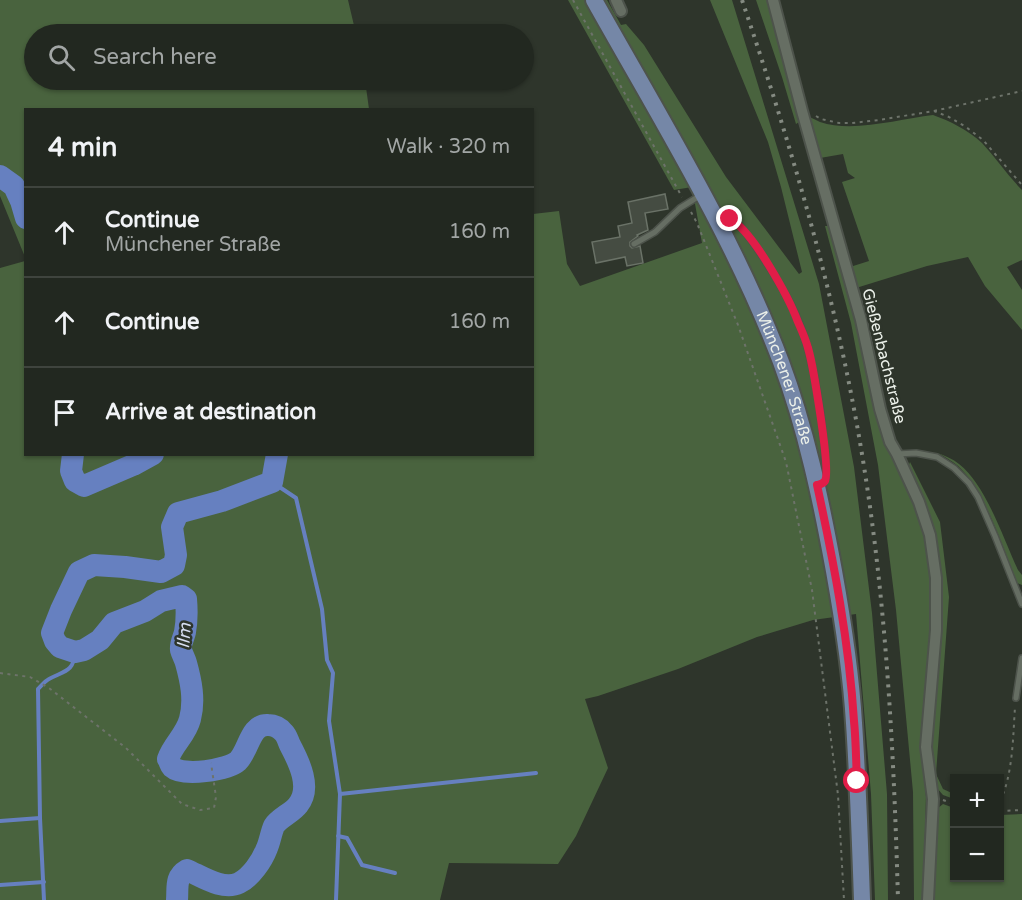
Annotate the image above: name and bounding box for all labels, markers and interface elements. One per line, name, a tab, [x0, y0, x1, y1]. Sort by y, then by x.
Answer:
search box	[24, 24, 534, 90]
icon: search	[45, 41, 78, 74]
text: Search here	[93, 44, 217, 70]
text: 4 min	[48, 132, 117, 163]
text: Walk · 320 m	[387, 135, 510, 159]
route end	[716, 205, 742, 231]
text: Continue	[105, 207, 200, 233]
icon: ahead	[48, 216, 81, 249]
text: 160 m	[449, 220, 510, 244]
text: Münchener Straße	[105, 233, 281, 257]
street label: Gießenbachstraße	[858, 286, 910, 426]
icon: ahead	[48, 306, 81, 339]
street label: Münchener Straße	[751, 308, 817, 447]
text: Continue	[105, 309, 200, 335]
text: 160 m	[449, 310, 510, 334]
icon: arrive	[48, 396, 81, 429]
text: Arrive at destination	[105, 399, 316, 425]
water label: Ilm	[172, 622, 196, 650]
route start	[843, 767, 869, 793]
map controls	[950, 774, 1004, 882]
button: +	[950, 774, 1004, 828]
button: −	[950, 828, 1004, 882]

